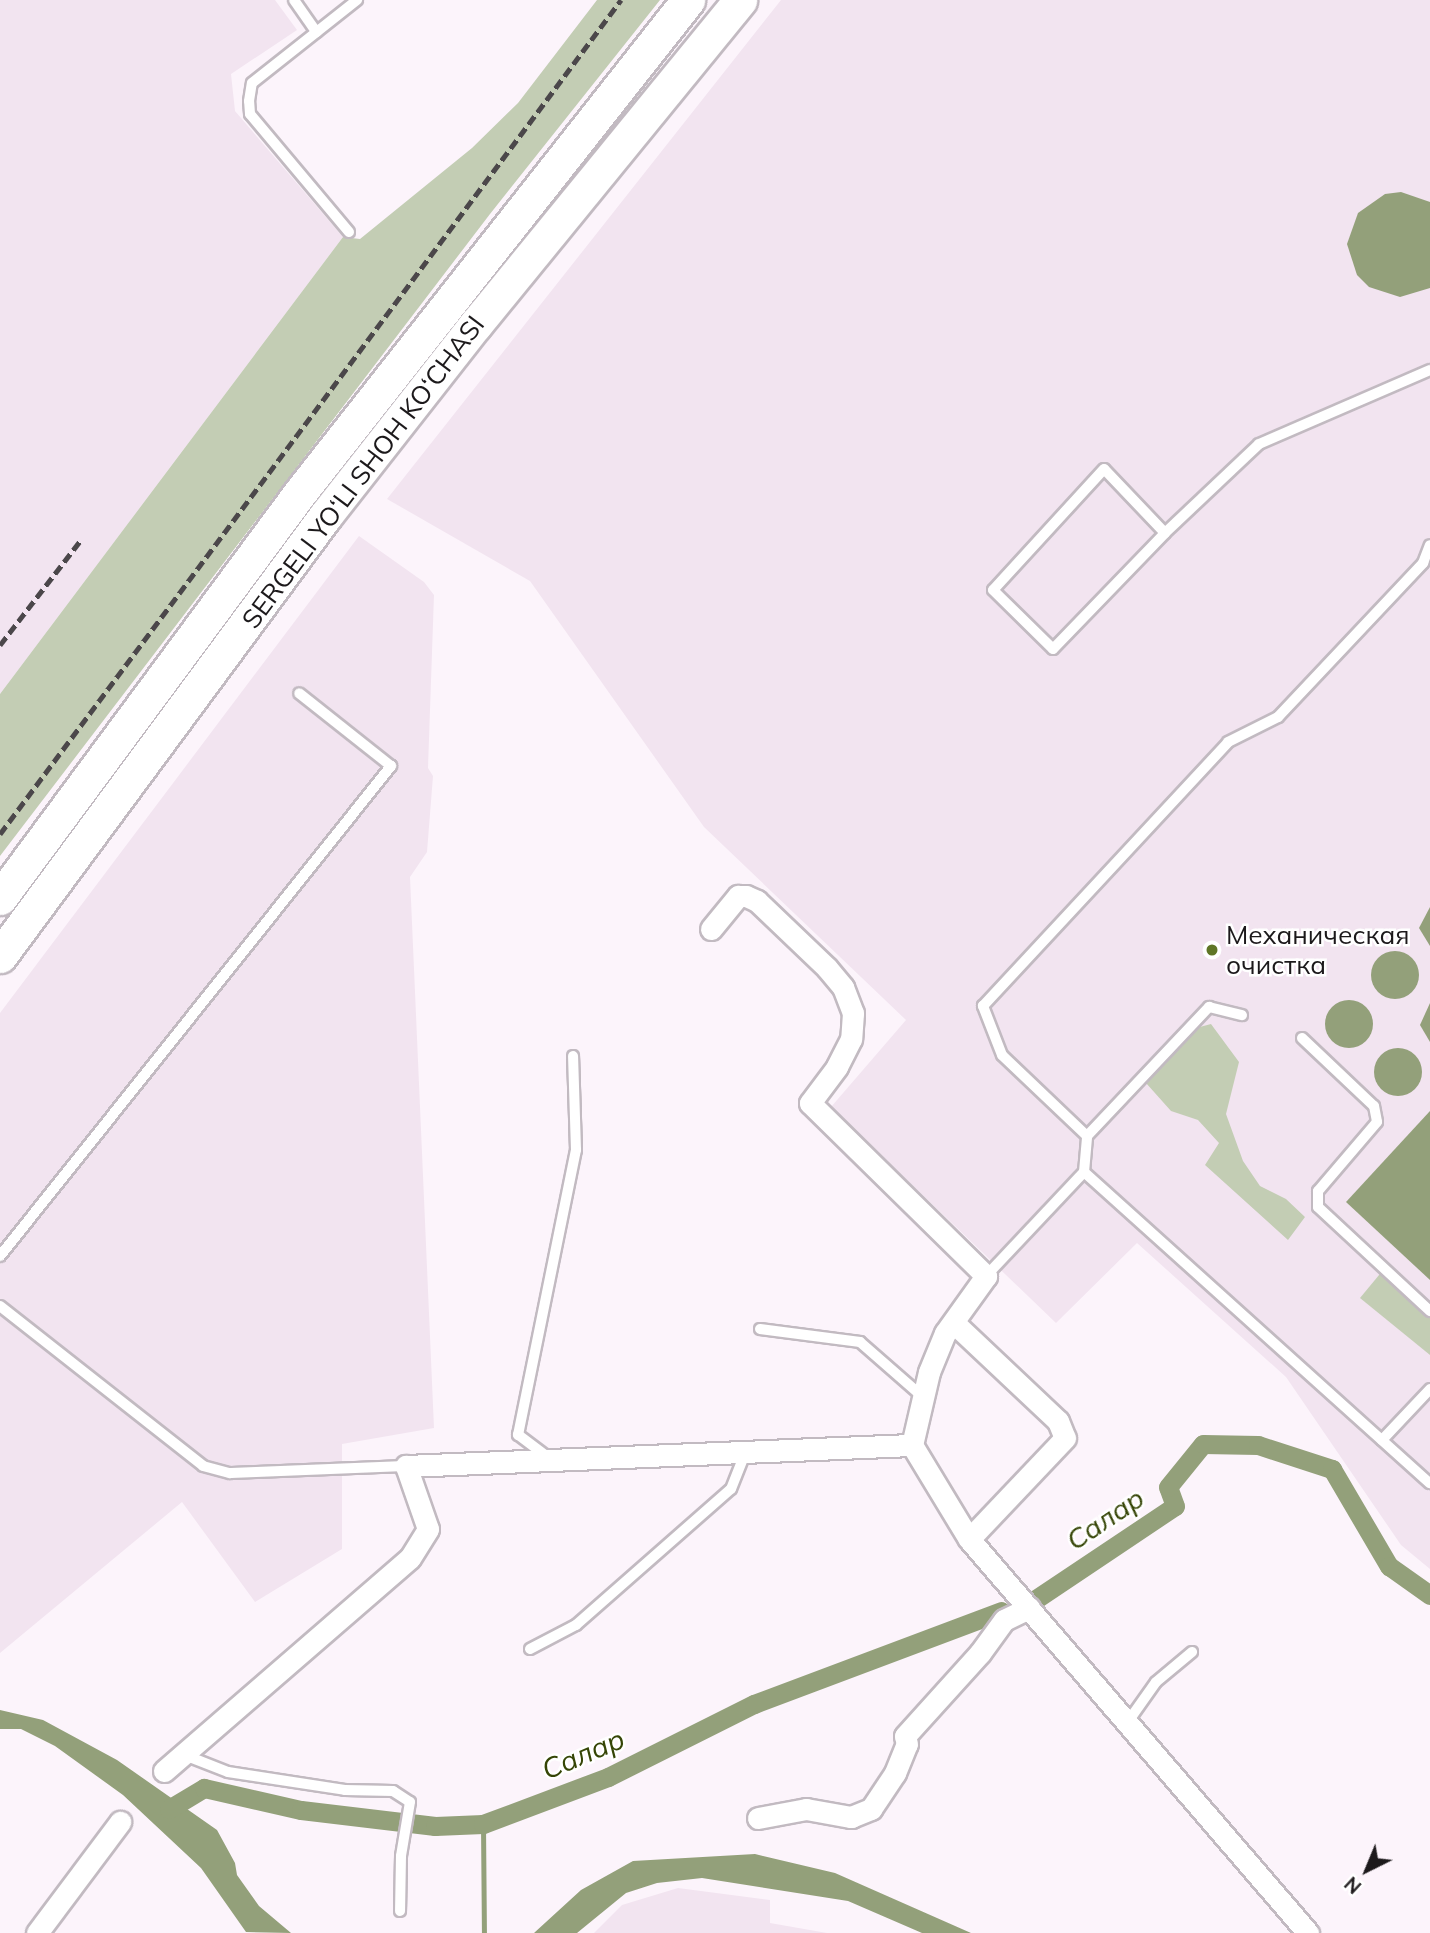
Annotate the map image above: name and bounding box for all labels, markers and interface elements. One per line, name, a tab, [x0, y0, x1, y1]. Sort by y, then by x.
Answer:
street label: SERGELI YO‘LI SHOH KO‘CHASI	[235, 310, 491, 634]
place label: Механическая очистка	[1226, 919, 1410, 981]
marker: Механическая очистка	[1204, 942, 1220, 958]
water label: Салар	[1060, 1481, 1150, 1557]
water label: Салар	[537, 1722, 629, 1786]
north arrow	[1332, 1835, 1402, 1905]
text: N	[1339, 1872, 1366, 1899]

